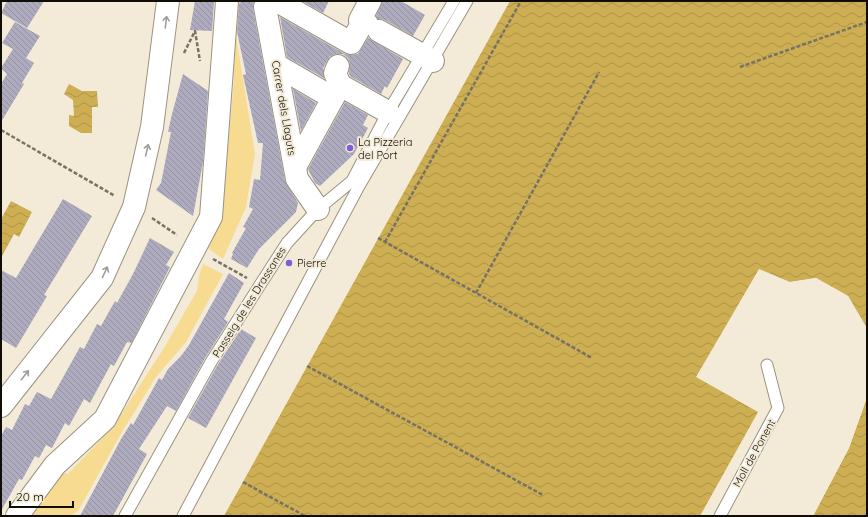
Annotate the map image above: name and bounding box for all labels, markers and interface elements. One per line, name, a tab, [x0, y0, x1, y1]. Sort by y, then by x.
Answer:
one-way arrow	[162, 16, 170, 29]
street label: Carrer dels Llaguts	[269, 59, 299, 157]
place label: La Pizzeria del Port	[358, 135, 412, 162]
marker: La Pizzeria del Port	[345, 143, 355, 153]
one-way arrow	[144, 144, 152, 157]
street label: Passeig de les Drassanes	[209, 244, 289, 360]
place label: Pierre	[297, 256, 327, 270]
marker: Pierre	[284, 258, 294, 268]
one-way arrow	[102, 267, 109, 279]
one-way arrow	[21, 370, 30, 380]
street label: Moll de Ponent	[730, 416, 779, 489]
scale bar	[10, 483, 73, 509]
text: 20 m	[16, 489, 44, 504]

